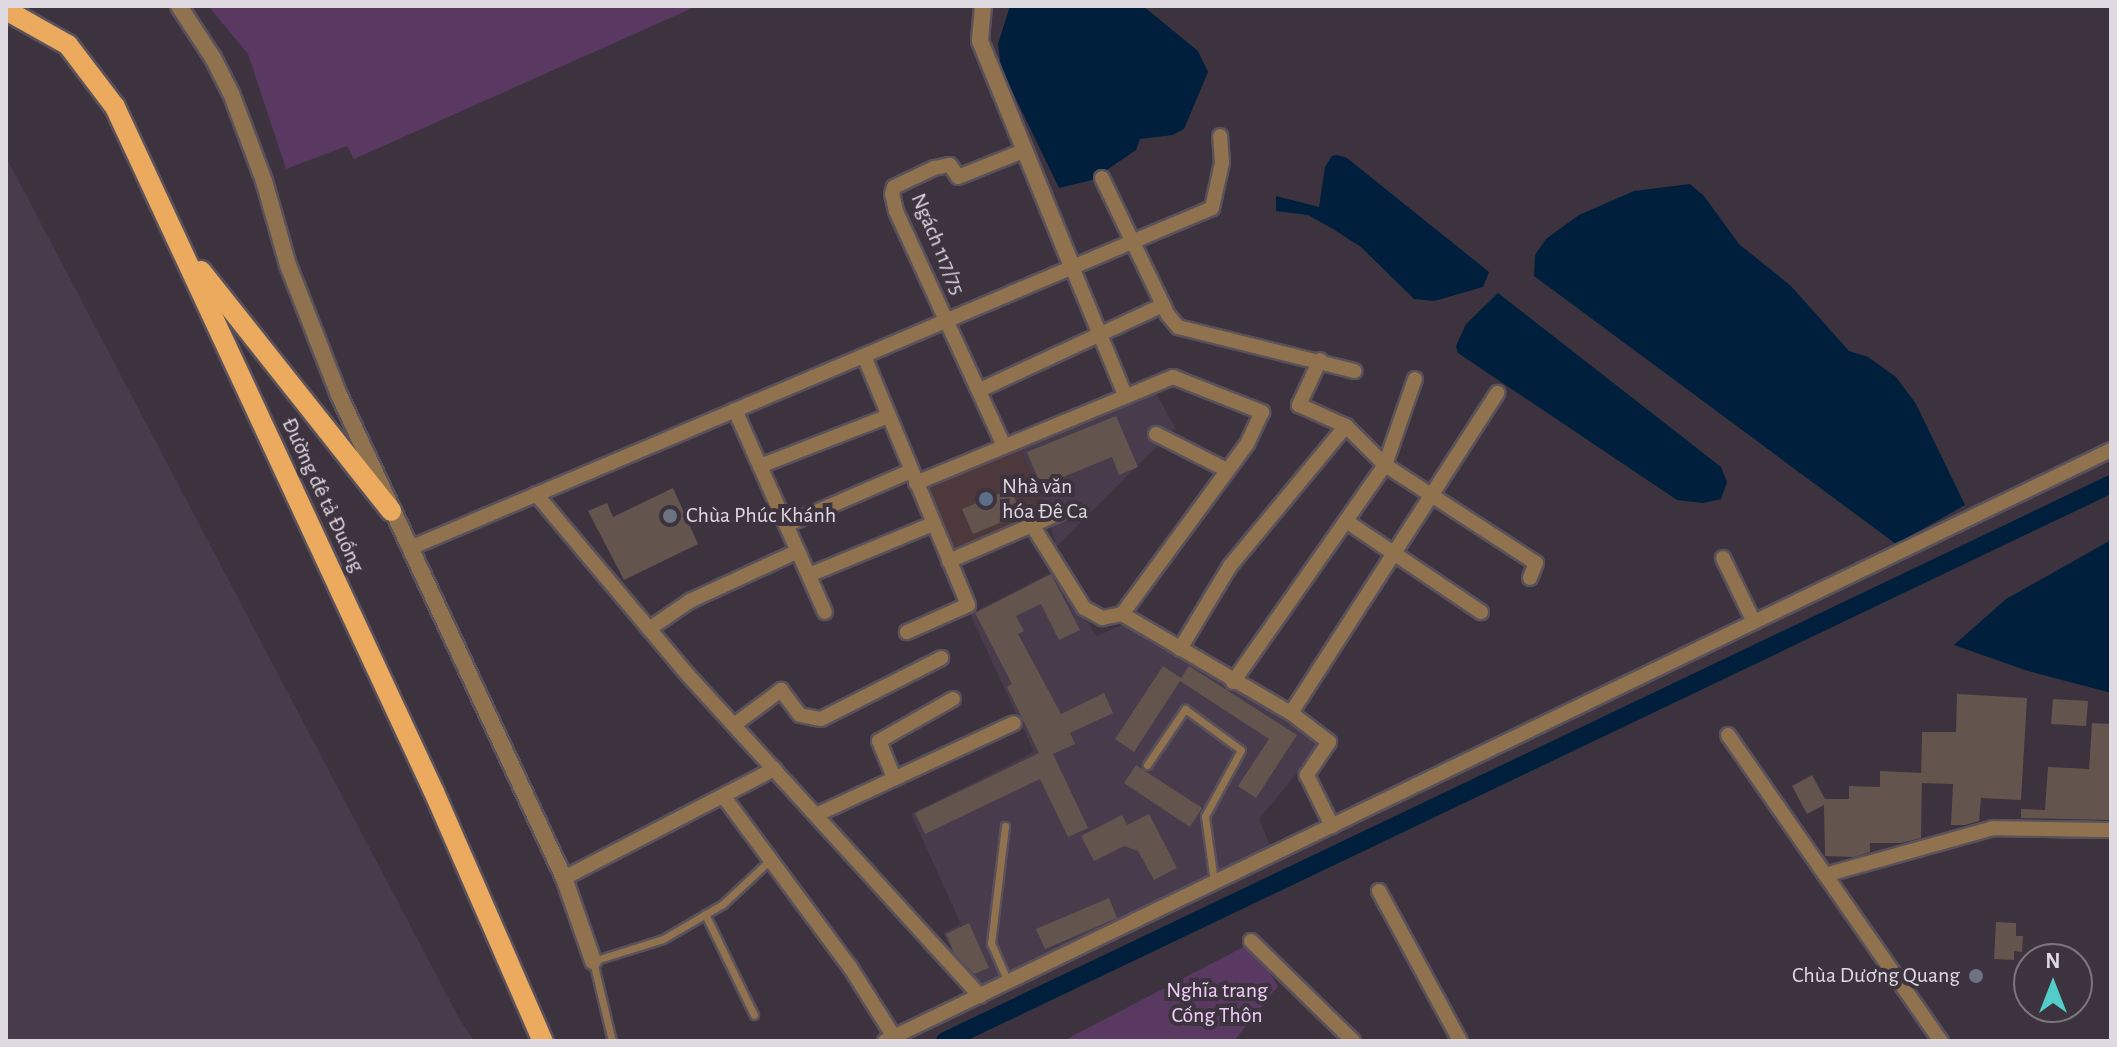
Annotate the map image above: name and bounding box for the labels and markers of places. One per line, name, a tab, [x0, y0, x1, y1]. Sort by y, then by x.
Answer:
place label: Nhà văn hóa Đê Ca	[1002, 473, 1088, 524]
marker: Nhà văn hóa Đê Ca	[977, 490, 995, 508]
place label: Chùa Phúc Khánh	[686, 503, 836, 529]
marker: Chùa Phúc Khánh	[661, 507, 679, 525]
place label: Chùa Dương Quang	[1792, 963, 1960, 989]
marker: Chùa Dương Quang	[1967, 967, 1985, 985]

